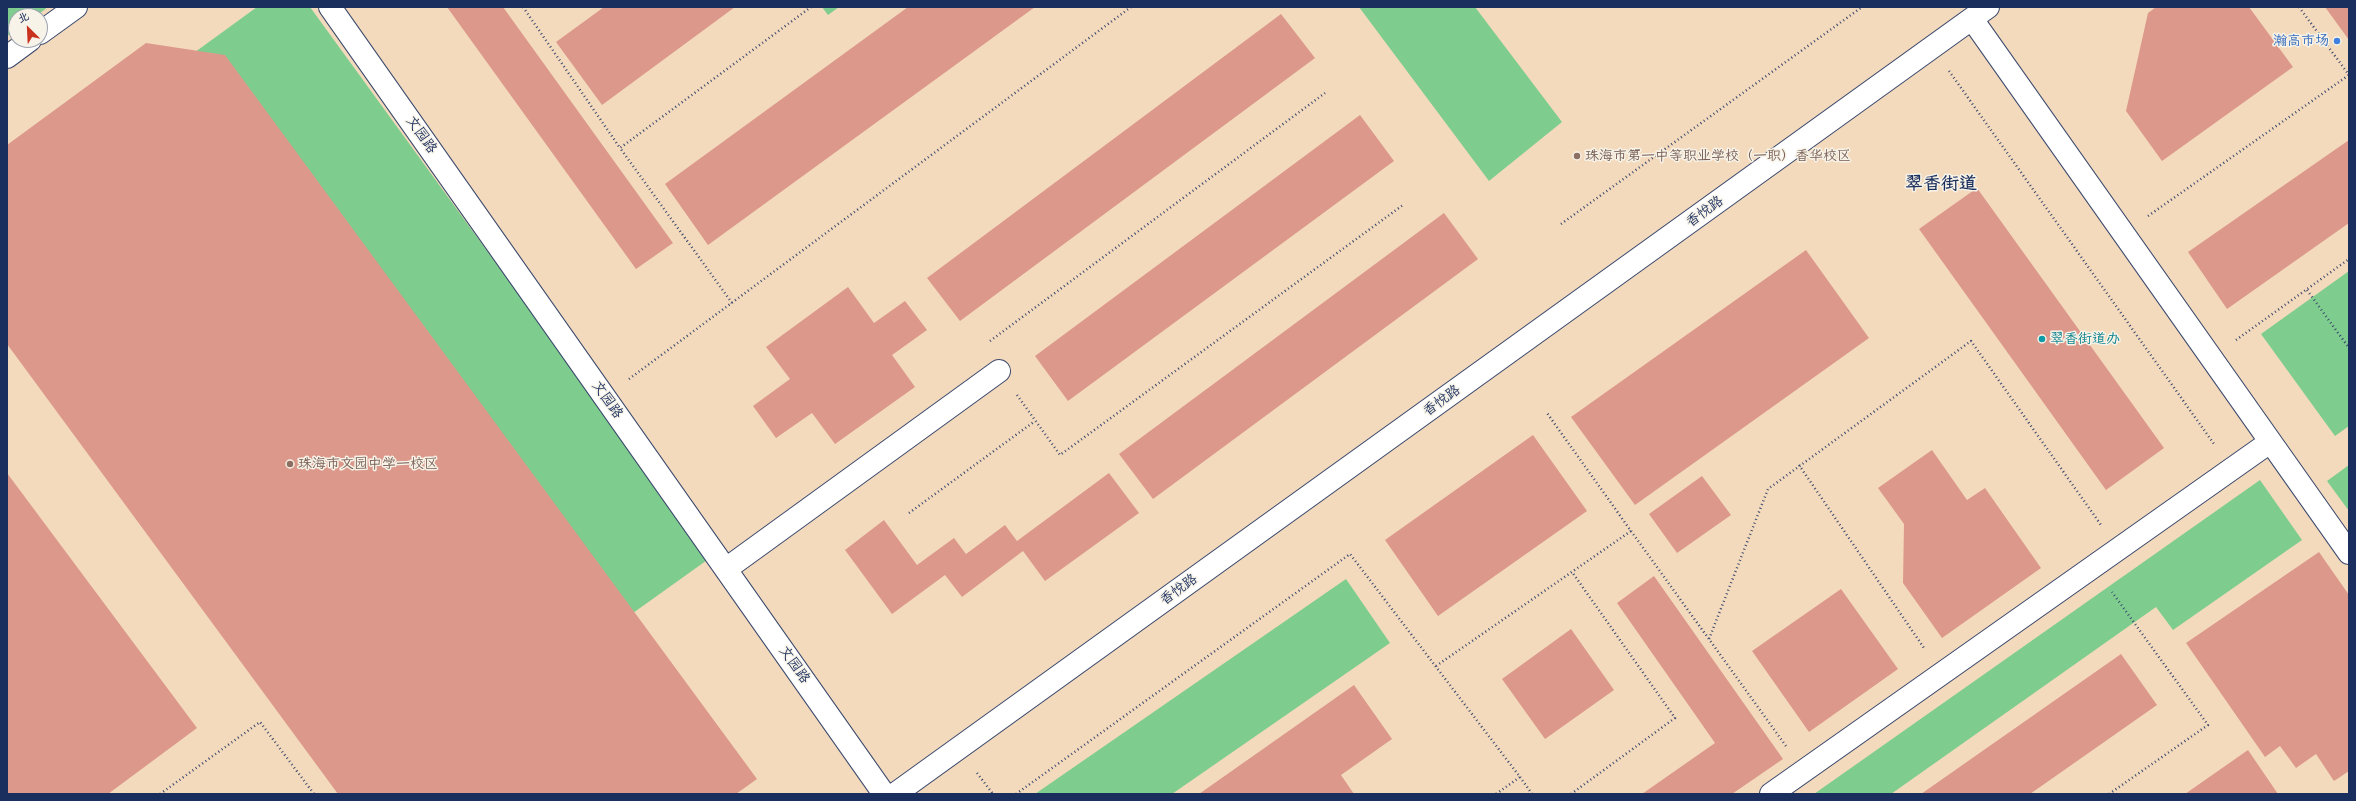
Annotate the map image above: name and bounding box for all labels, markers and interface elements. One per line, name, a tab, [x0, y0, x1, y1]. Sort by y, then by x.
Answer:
north arrow	[8, 8, 48, 48]
text: 北	[16, 9, 31, 26]
place label: 瀚高市场	[2273, 33, 2329, 49]
marker: 瀚高市场	[2332, 36, 2342, 46]
street label: 文园路	[402, 113, 440, 157]
place label: 珠海市第一中等职业学校（一职）香华校区	[1585, 148, 1851, 164]
marker: 珠海市第一中等职业学校（一职）香华校区	[1572, 151, 1582, 161]
district label: 翠香街道	[1905, 173, 1977, 195]
street label: 香悅路	[1683, 193, 1727, 231]
place label: 翠香街道办	[2050, 331, 2120, 347]
marker: 翠香街道办	[2037, 334, 2047, 344]
street label: 文园路	[588, 378, 626, 422]
street label: 香悅路	[1420, 382, 1464, 420]
place label: 珠海市文园中学一校区	[298, 456, 438, 472]
marker: 珠海市文园中学一校区	[285, 459, 295, 469]
street label: 香悅路	[1157, 571, 1201, 609]
street label: 文园路	[775, 643, 813, 687]

